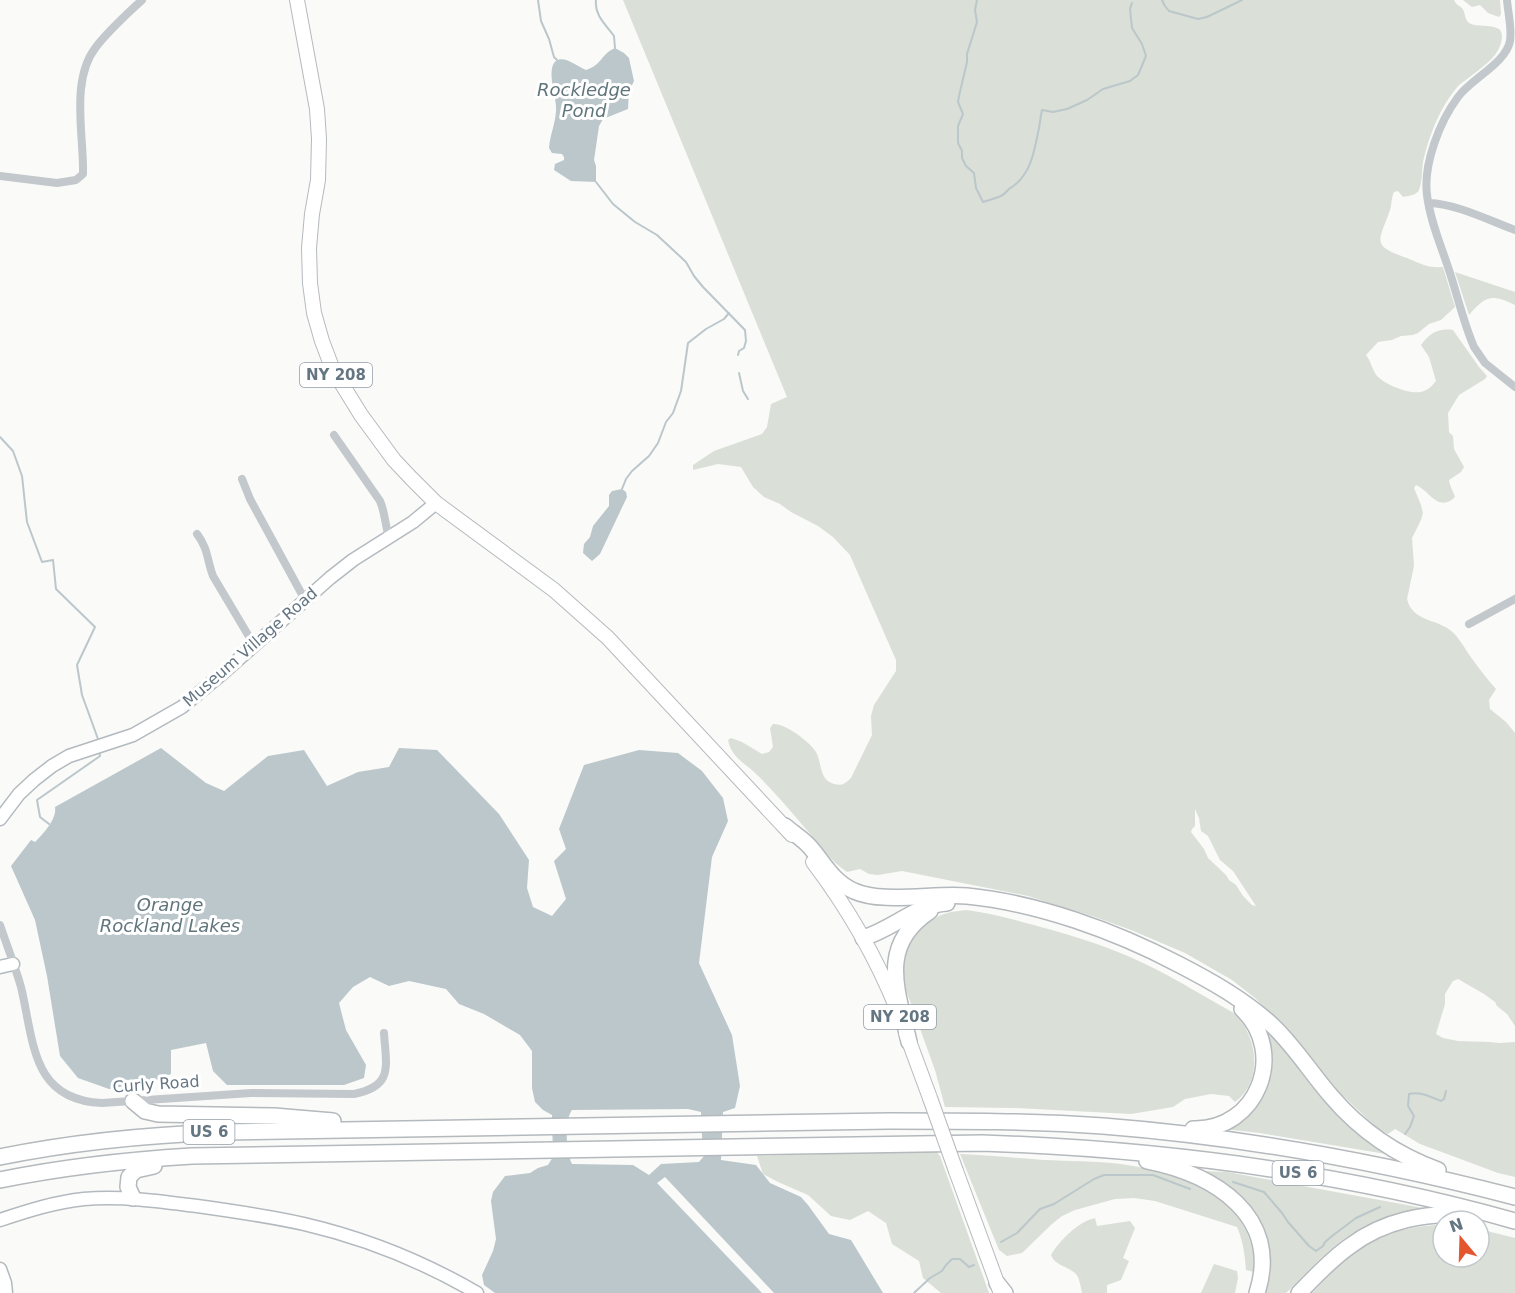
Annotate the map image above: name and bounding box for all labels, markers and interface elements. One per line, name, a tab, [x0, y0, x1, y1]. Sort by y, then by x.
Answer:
water label: Rockledge Pond	[537, 79, 631, 121]
road number: NY 208	[300, 363, 372, 387]
street label: Museum Village Road	[179, 583, 321, 711]
water label: Orange Rockland Lakes	[100, 894, 240, 936]
road number: NY 208	[864, 1005, 936, 1029]
street label: Curly Road	[112, 1071, 200, 1097]
road number: US 6	[184, 1120, 234, 1144]
road number: US 6	[1272, 1161, 1324, 1185]
north arrow	[1431, 1209, 1491, 1269]
text: N	[1447, 1214, 1466, 1236]

